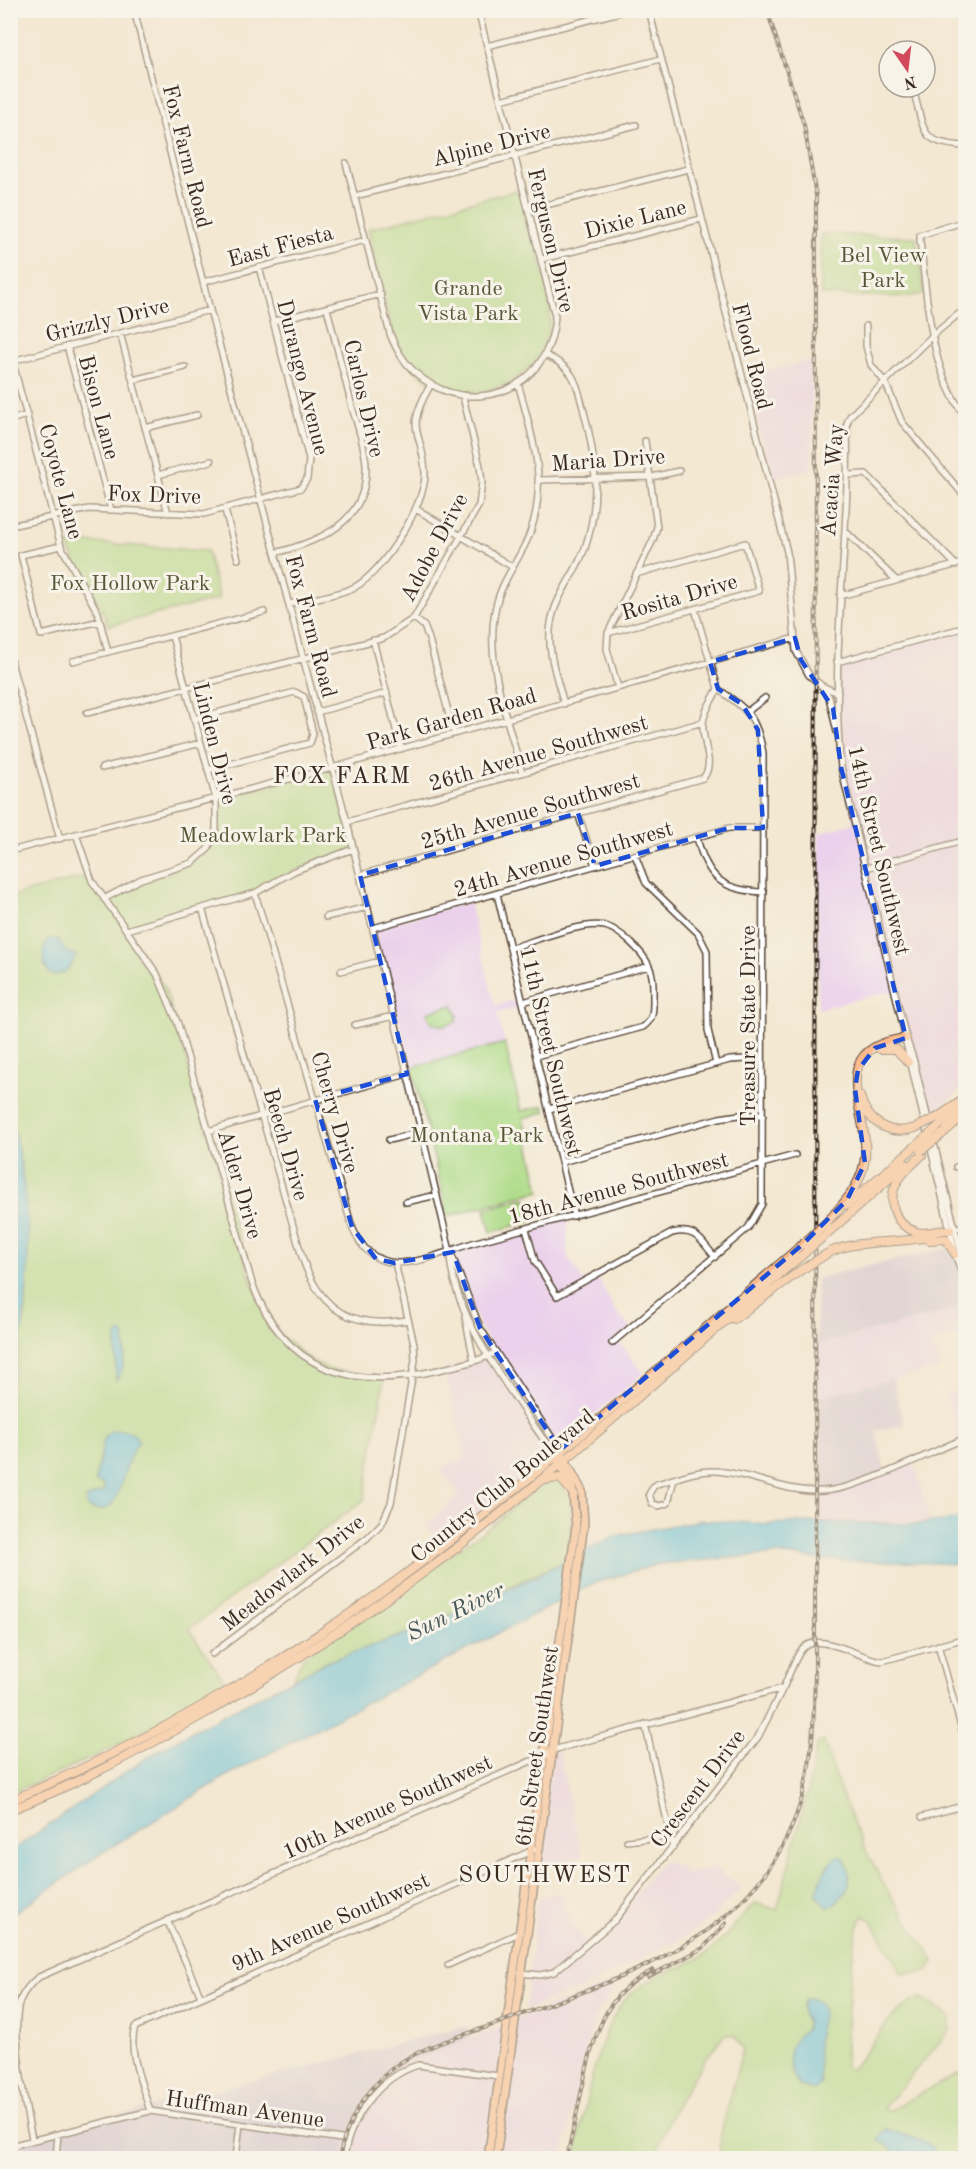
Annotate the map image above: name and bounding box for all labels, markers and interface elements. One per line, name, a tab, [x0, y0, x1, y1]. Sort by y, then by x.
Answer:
north arrow	[877, 39, 937, 99]
text: N	[902, 72, 918, 91]
street label: Fox Farm Road	[158, 82, 215, 231]
street label: Alpine Drive	[430, 121, 553, 171]
street label: Ferguson Drive	[523, 166, 577, 315]
street label: Dixie Lane	[582, 197, 689, 243]
street label: East Fiesta	[225, 222, 336, 272]
park label: Bel View Park	[840, 245, 926, 292]
park label: Grande Vista Park	[417, 278, 519, 325]
street label: Grizzly Drive	[43, 295, 172, 347]
street label: Durango Avenue	[272, 297, 332, 458]
street label: Flood Road	[727, 301, 775, 412]
street label: Carlos Drive	[339, 337, 387, 459]
street label: Bison Lane	[74, 353, 123, 462]
street label: Coyote Lane	[34, 421, 86, 542]
street label: Acacia Way	[818, 422, 848, 538]
street label: Maria Drive	[550, 446, 666, 476]
street label: Fox Drive	[107, 483, 201, 509]
street label: Adobe Drive	[397, 490, 473, 606]
street label: Fox Farm Road	[280, 553, 340, 700]
street label: Rosita Drive	[619, 571, 740, 625]
park label: Fox Hollow Park	[50, 573, 210, 595]
street label: Linden Drive	[188, 680, 240, 807]
street label: Park Garden Road	[364, 685, 539, 755]
street label: 26th Avenue Southwest	[427, 712, 651, 796]
street label: 14th Street Southwest	[843, 743, 913, 958]
district label: FOX FARM	[273, 765, 411, 789]
street label: 25th Avenue Southwest	[419, 770, 643, 854]
street label: 24th Avenue Southwest	[452, 818, 676, 902]
park label: Meadowlark Park	[179, 825, 347, 847]
street label: Treasure State Drive	[738, 925, 760, 1127]
street label: 11th Street Southwest	[515, 944, 585, 1159]
street label: Cherry Drive	[306, 1049, 362, 1176]
street label: Beech Drive	[259, 1086, 312, 1203]
park label: Montana Park	[410, 1125, 544, 1147]
street label: Alder Drive	[213, 1128, 265, 1242]
street label: 18th Avenue Southwest	[506, 1149, 731, 1229]
street label: Country Club Boulevard	[407, 1406, 600, 1567]
street label: Meadowlark Drive	[218, 1511, 369, 1636]
water label: Sun River	[403, 1579, 509, 1647]
street label: 6th Street Southwest	[513, 1645, 563, 1848]
street label: Crescent Drive	[647, 1726, 750, 1852]
street label: 10th Avenue Southwest	[280, 1752, 496, 1864]
district label: SOUTHWEST	[458, 1864, 632, 1888]
street label: 9th Avenue Southwest	[229, 1869, 433, 1976]
street label: Huffman Avenue	[164, 2088, 325, 2132]

